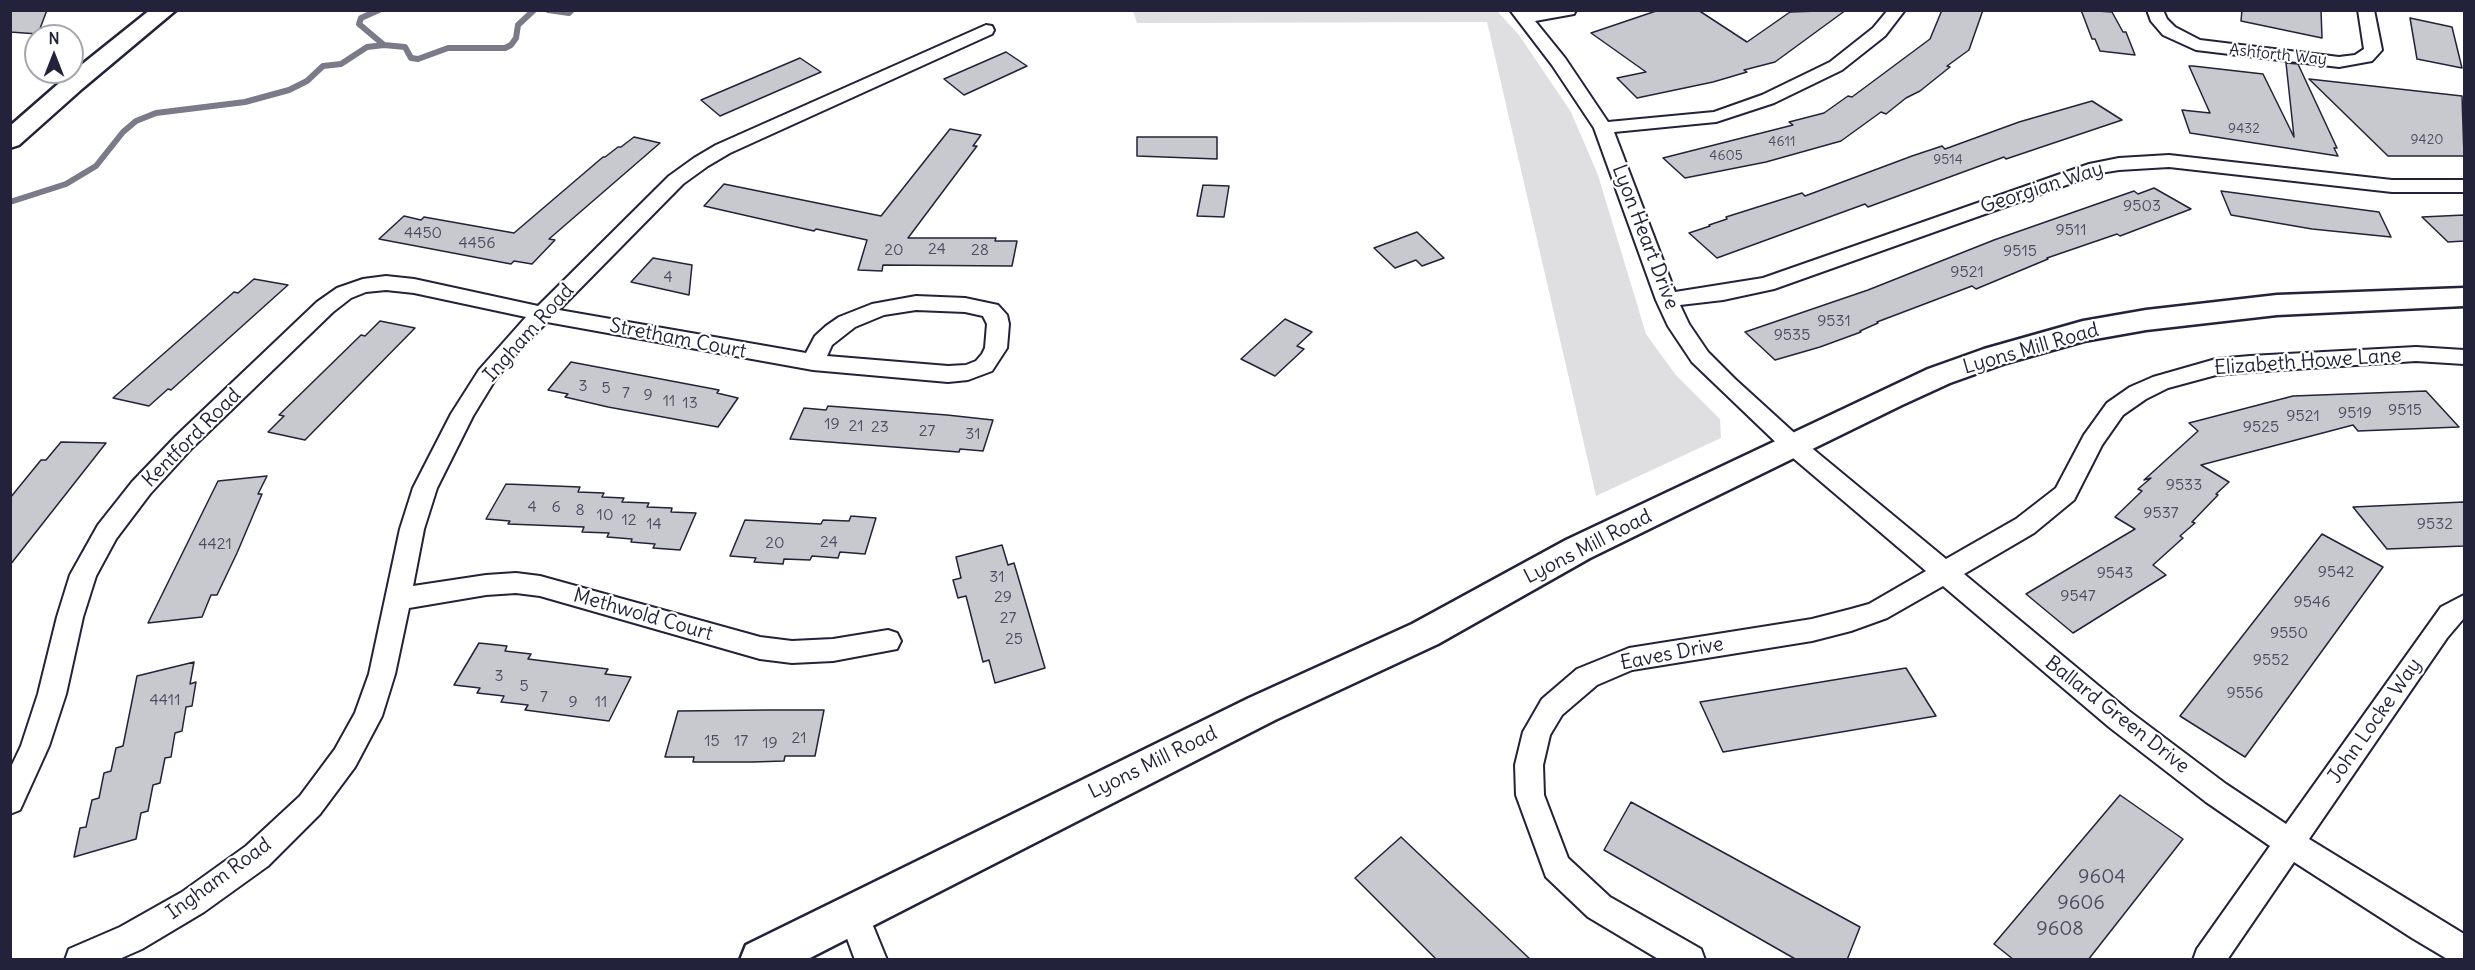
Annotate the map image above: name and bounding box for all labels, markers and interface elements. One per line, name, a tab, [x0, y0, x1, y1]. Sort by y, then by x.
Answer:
north arrow	[24, 24, 84, 84]
text: N	[48, 28, 60, 48]
street label: Ashforth Way	[2228, 40, 2328, 70]
house number: 9432	[2228, 121, 2260, 137]
house number: 9420	[2410, 132, 2444, 148]
house number: 4611	[1768, 134, 1796, 150]
house number: 4605	[1709, 148, 1743, 164]
house number: 9514	[1933, 152, 1963, 168]
street label: Georgian Way	[1977, 157, 2107, 219]
street label: Lyon Heart Drive	[1606, 161, 1684, 313]
house number: 9503	[2123, 196, 2161, 216]
house number: 9511	[2055, 220, 2087, 240]
house number: 4450	[404, 223, 442, 243]
house number: 4456	[459, 233, 495, 253]
house number: 24	[928, 239, 946, 259]
house number: 20	[884, 240, 904, 260]
house number: 28	[971, 240, 989, 260]
house number: 9515	[2003, 241, 2037, 261]
house number: 9521	[1950, 262, 1984, 282]
house number: 4	[663, 267, 673, 287]
street label: Ingham Road	[479, 279, 579, 387]
house number: 9531	[1817, 311, 1851, 331]
street label: Stretham Court	[608, 314, 748, 364]
street label: Lyons Mill Road	[1960, 318, 2102, 380]
house number: 9535	[1774, 325, 1810, 345]
street label: Elizabeth Howe Lane	[2213, 343, 2403, 381]
house number: 3	[578, 376, 588, 396]
house number: 5	[601, 378, 611, 398]
house number: 7	[622, 383, 630, 403]
street label: Kentford Road	[138, 384, 246, 492]
house number: 9	[643, 385, 653, 405]
house number: 11	[663, 391, 675, 411]
house number: 13	[682, 393, 698, 413]
house number: 9515	[2388, 400, 2422, 420]
house number: 9519	[2338, 403, 2372, 423]
house number: 9521	[2286, 406, 2320, 426]
house number: 19	[824, 414, 840, 434]
house number: 21	[848, 416, 864, 436]
house number: 23	[871, 417, 889, 437]
house number: 9525	[2243, 417, 2279, 437]
house number: 27	[919, 421, 935, 441]
house number: 31	[965, 424, 981, 444]
house number: 9533	[2166, 475, 2202, 495]
house number: 4	[527, 497, 537, 517]
house number: 6	[551, 497, 561, 517]
house number: 8	[575, 500, 585, 520]
house number: 9537	[2143, 503, 2179, 523]
house number: 10	[597, 505, 613, 525]
street label: Lyons Mill Road	[1520, 505, 1656, 589]
house number: 12	[621, 510, 637, 530]
house number: 14	[646, 514, 662, 534]
house number: 9532	[2417, 514, 2453, 534]
house number: 24	[820, 532, 838, 552]
house number: 20	[765, 533, 785, 553]
house number: 4421	[198, 534, 232, 554]
house number: 9542	[2318, 562, 2354, 582]
house number: 9543	[2097, 563, 2133, 583]
house number: 31	[989, 567, 1005, 587]
street label: Methwold Court	[571, 584, 715, 646]
house number: 9547	[2060, 586, 2096, 606]
house number: 29	[994, 587, 1012, 607]
house number: 9546	[2294, 592, 2330, 612]
house number: 27	[1000, 608, 1016, 628]
house number: 9550	[2270, 623, 2308, 643]
house number: 25	[1005, 629, 1023, 649]
street label: Eaves Drive	[1618, 632, 1726, 676]
house number: 9552	[2253, 650, 2289, 670]
street label: Ballard Green Drive	[2040, 651, 2194, 779]
street label: John Locke Way	[2323, 654, 2427, 788]
house number: 3	[494, 666, 504, 686]
house number: 5	[519, 676, 529, 696]
house number: 9556	[2227, 683, 2263, 703]
house number: 7	[540, 687, 548, 707]
house number: 4411	[149, 690, 181, 710]
house number: 9	[568, 692, 578, 712]
house number: 11	[595, 692, 607, 712]
street label: Lyons Mill Road	[1085, 722, 1221, 804]
house number: 21	[791, 728, 807, 748]
house number: 15	[704, 731, 720, 751]
house number: 17	[734, 731, 748, 751]
house number: 19	[762, 733, 778, 753]
street label: Ingham Road	[162, 833, 276, 925]
house number: 9604	[2078, 865, 2126, 889]
house number: 9606	[2057, 891, 2105, 915]
house number: 9608	[2036, 917, 2084, 941]

